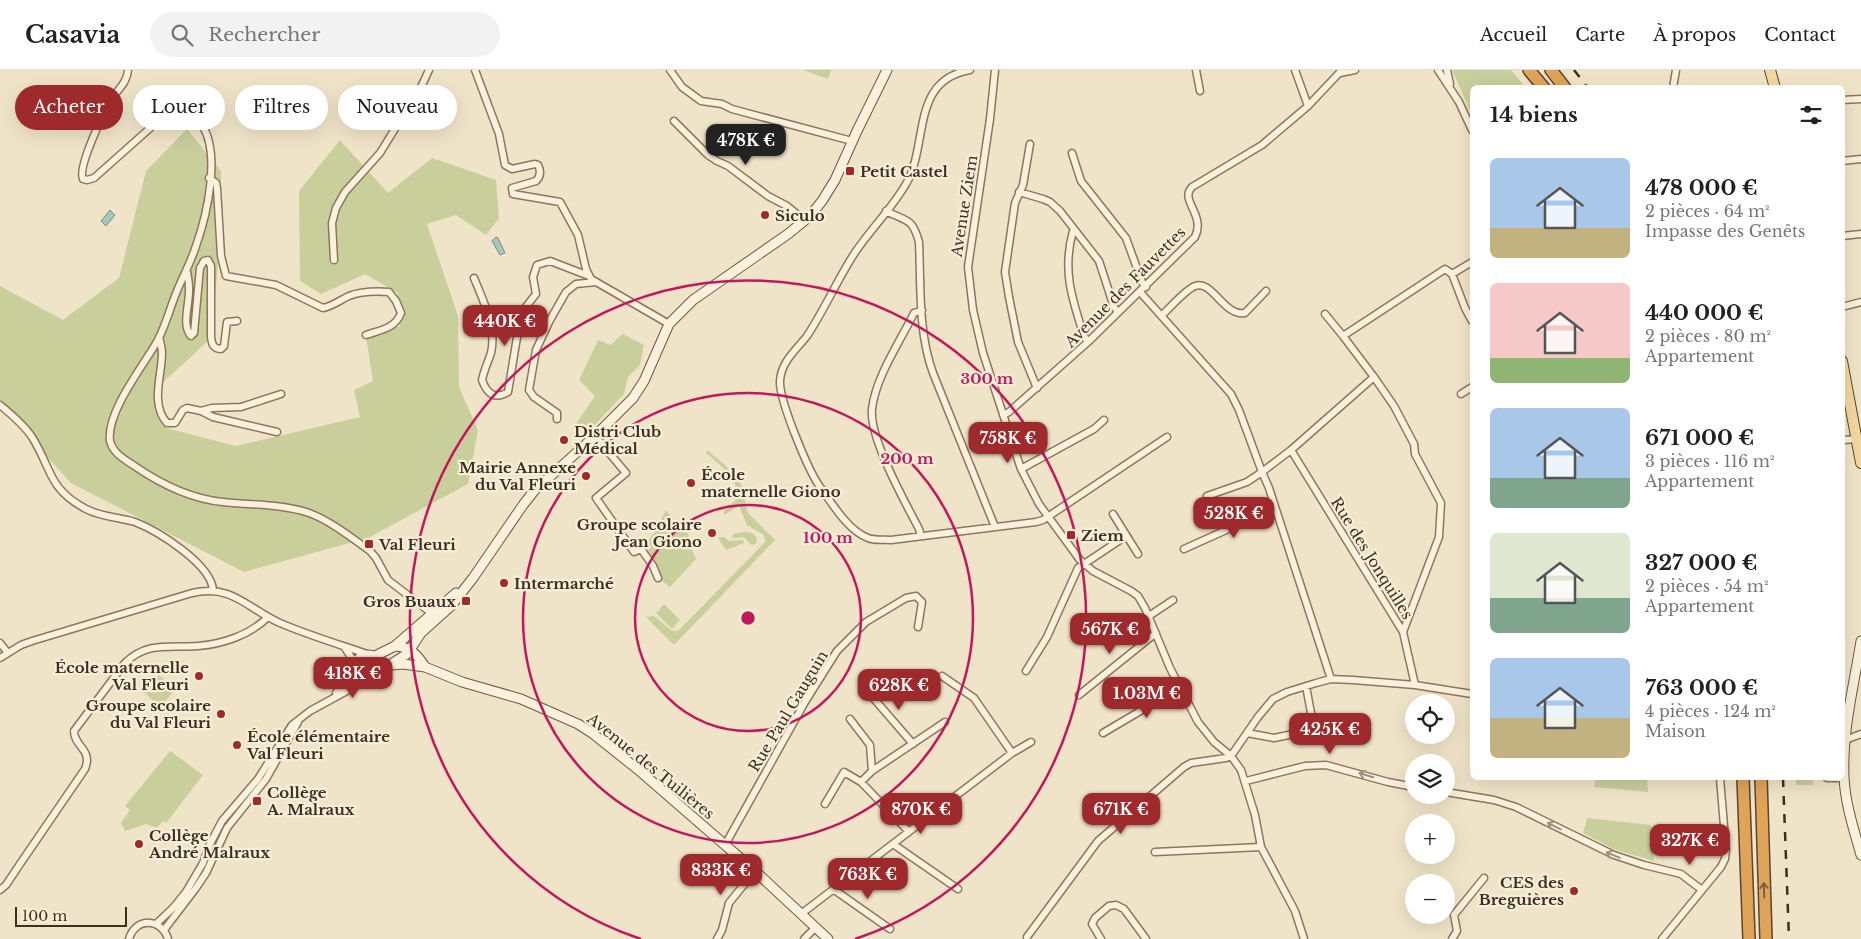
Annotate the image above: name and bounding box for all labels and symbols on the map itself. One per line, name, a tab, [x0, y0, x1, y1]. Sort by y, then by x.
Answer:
pin: 478K €	[705, 124, 787, 166]
street label: Avenue Ziem	[946, 154, 981, 259]
place label: Petit Castel	[860, 162, 948, 181]
marker: Petit Castel	[844, 165, 856, 177]
place label: Siculo	[775, 206, 825, 225]
marker: Siculo	[759, 209, 771, 221]
street label: Avenue des Fauvettes	[1060, 222, 1190, 352]
pin: 440K €	[464, 304, 546, 347]
text: 300 m	[961, 369, 1014, 388]
place label: Distri Club Médical	[574, 422, 661, 458]
pin: 758K €	[967, 422, 1049, 464]
marker: Distri Club Médical	[558, 434, 570, 446]
text: 200 m	[881, 449, 934, 468]
place label: Mairie Annexe du Val Fleuri	[459, 458, 577, 494]
place label: École maternelle Giono	[701, 465, 841, 501]
marker: Mairie Annexe du Val Fleuri	[580, 470, 592, 482]
marker: École maternelle Giono	[685, 477, 697, 489]
street label: Rue des Jonquilles	[1327, 493, 1417, 623]
pin: 528K €	[1193, 496, 1275, 539]
place label: Groupe scolaire Jean Giono	[577, 515, 702, 551]
place label: Ziem	[1081, 526, 1124, 545]
marker: Groupe scolaire Jean Giono	[706, 527, 718, 539]
text: 100 m	[803, 528, 853, 547]
marker: Ziem	[1065, 529, 1077, 541]
place label: Val Fleuri	[378, 535, 456, 554]
marker: Val Fleuri	[363, 538, 375, 550]
place label: Intermarché	[514, 574, 614, 593]
marker: Intermarché	[498, 577, 510, 589]
place label: Gros Buaux	[363, 592, 456, 611]
marker: Gros Buaux	[460, 595, 472, 607]
centre of rings	[739, 609, 757, 627]
pin: 567K €	[1069, 612, 1151, 655]
street label: Rue Paul Gauguin	[744, 647, 832, 775]
pin: 418K €	[312, 656, 394, 699]
place label: École maternelle Val Fleuri	[55, 658, 190, 694]
pin: 628K €	[858, 668, 940, 711]
marker: École maternelle Val Fleuri	[193, 670, 205, 682]
pin: 1.03M €	[1101, 676, 1193, 719]
place label: Groupe scolaire du Val Fleuri	[86, 696, 212, 732]
marker: Groupe scolaire du Val Fleuri	[215, 708, 227, 720]
street label: Avenue des Tuilières	[583, 708, 719, 823]
pin: 425K €	[1289, 712, 1371, 755]
place label: École élémentaire Val Fleuri	[246, 727, 390, 763]
marker: École élémentaire Val Fleuri	[231, 739, 243, 751]
one-way arrow	[1359, 770, 1375, 780]
place label: Collège A. Malraux	[266, 783, 355, 819]
pin: 870K €	[880, 792, 962, 835]
pin: 671K €	[1080, 792, 1162, 835]
marker: Collège A. Malraux	[251, 795, 263, 807]
one-way arrow	[1546, 821, 1561, 831]
pin: 327K €	[1649, 824, 1731, 866]
place label: Collège André Malraux	[148, 826, 270, 862]
marker: Collège André Malraux	[133, 838, 145, 850]
one-way arrow	[1606, 849, 1621, 859]
pin: 833K €	[680, 854, 762, 896]
pin: 763K €	[827, 858, 909, 900]
place label: CES des Breguières	[1479, 873, 1564, 909]
one-way arrow	[1760, 883, 1769, 899]
marker: CES des Breguières	[1568, 885, 1580, 897]
scale bar	[15, 904, 128, 927]

